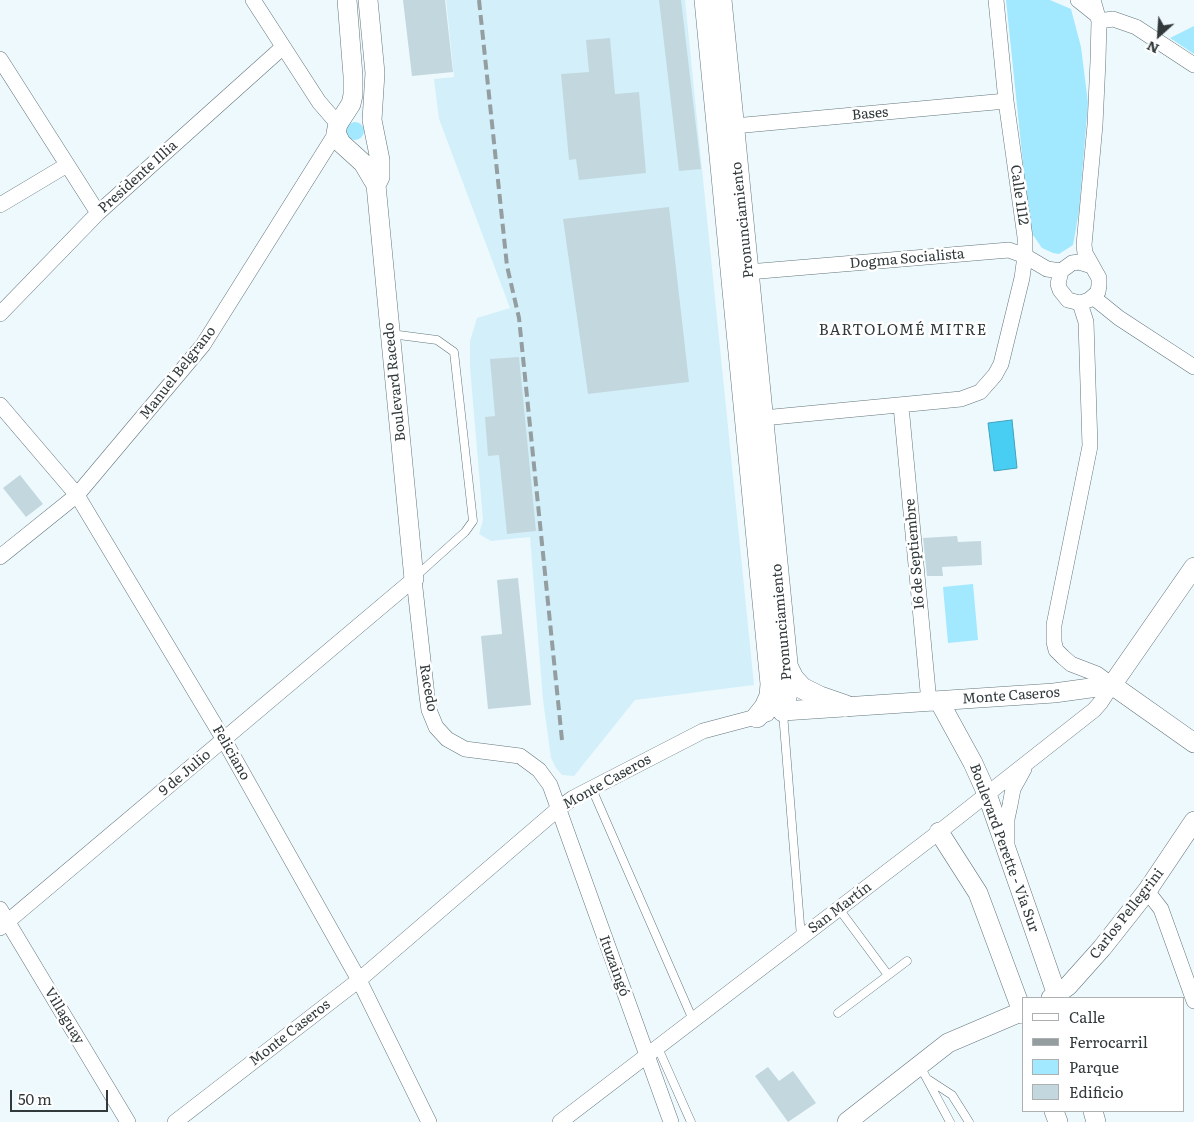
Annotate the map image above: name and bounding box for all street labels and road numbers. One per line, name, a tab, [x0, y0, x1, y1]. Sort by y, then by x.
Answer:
street label: Bases	[851, 104, 889, 124]
street label: Presidente Illia	[95, 137, 181, 217]
street label: Pronunciamiento	[729, 161, 757, 279]
street label: Calle 1112	[1006, 164, 1032, 226]
street label: Dogma Socialista	[849, 246, 965, 272]
street label: Boulevard Racedo	[380, 322, 410, 442]
street label: Manuel Belgrano	[136, 323, 220, 423]
street label: 16 de Septiembre	[902, 498, 928, 610]
street label: Pronunciamiento	[769, 563, 795, 681]
street label: Racedo	[416, 663, 440, 713]
street label: Monte Caseros	[962, 684, 1060, 708]
street label: Feliciano	[209, 722, 253, 784]
street label: 9 de Julio	[156, 747, 214, 799]
street label: Monte Caseros	[560, 751, 654, 813]
street label: Boulevard Perette - Vía Sur	[966, 761, 1042, 935]
street label: Carlos Pellegrini	[1086, 865, 1168, 963]
street label: San Martín	[805, 879, 875, 937]
street label: Ituzaingó	[595, 933, 633, 999]
street label: Villaguay	[41, 985, 87, 1047]
street label: Monte Caseros	[246, 996, 334, 1070]

